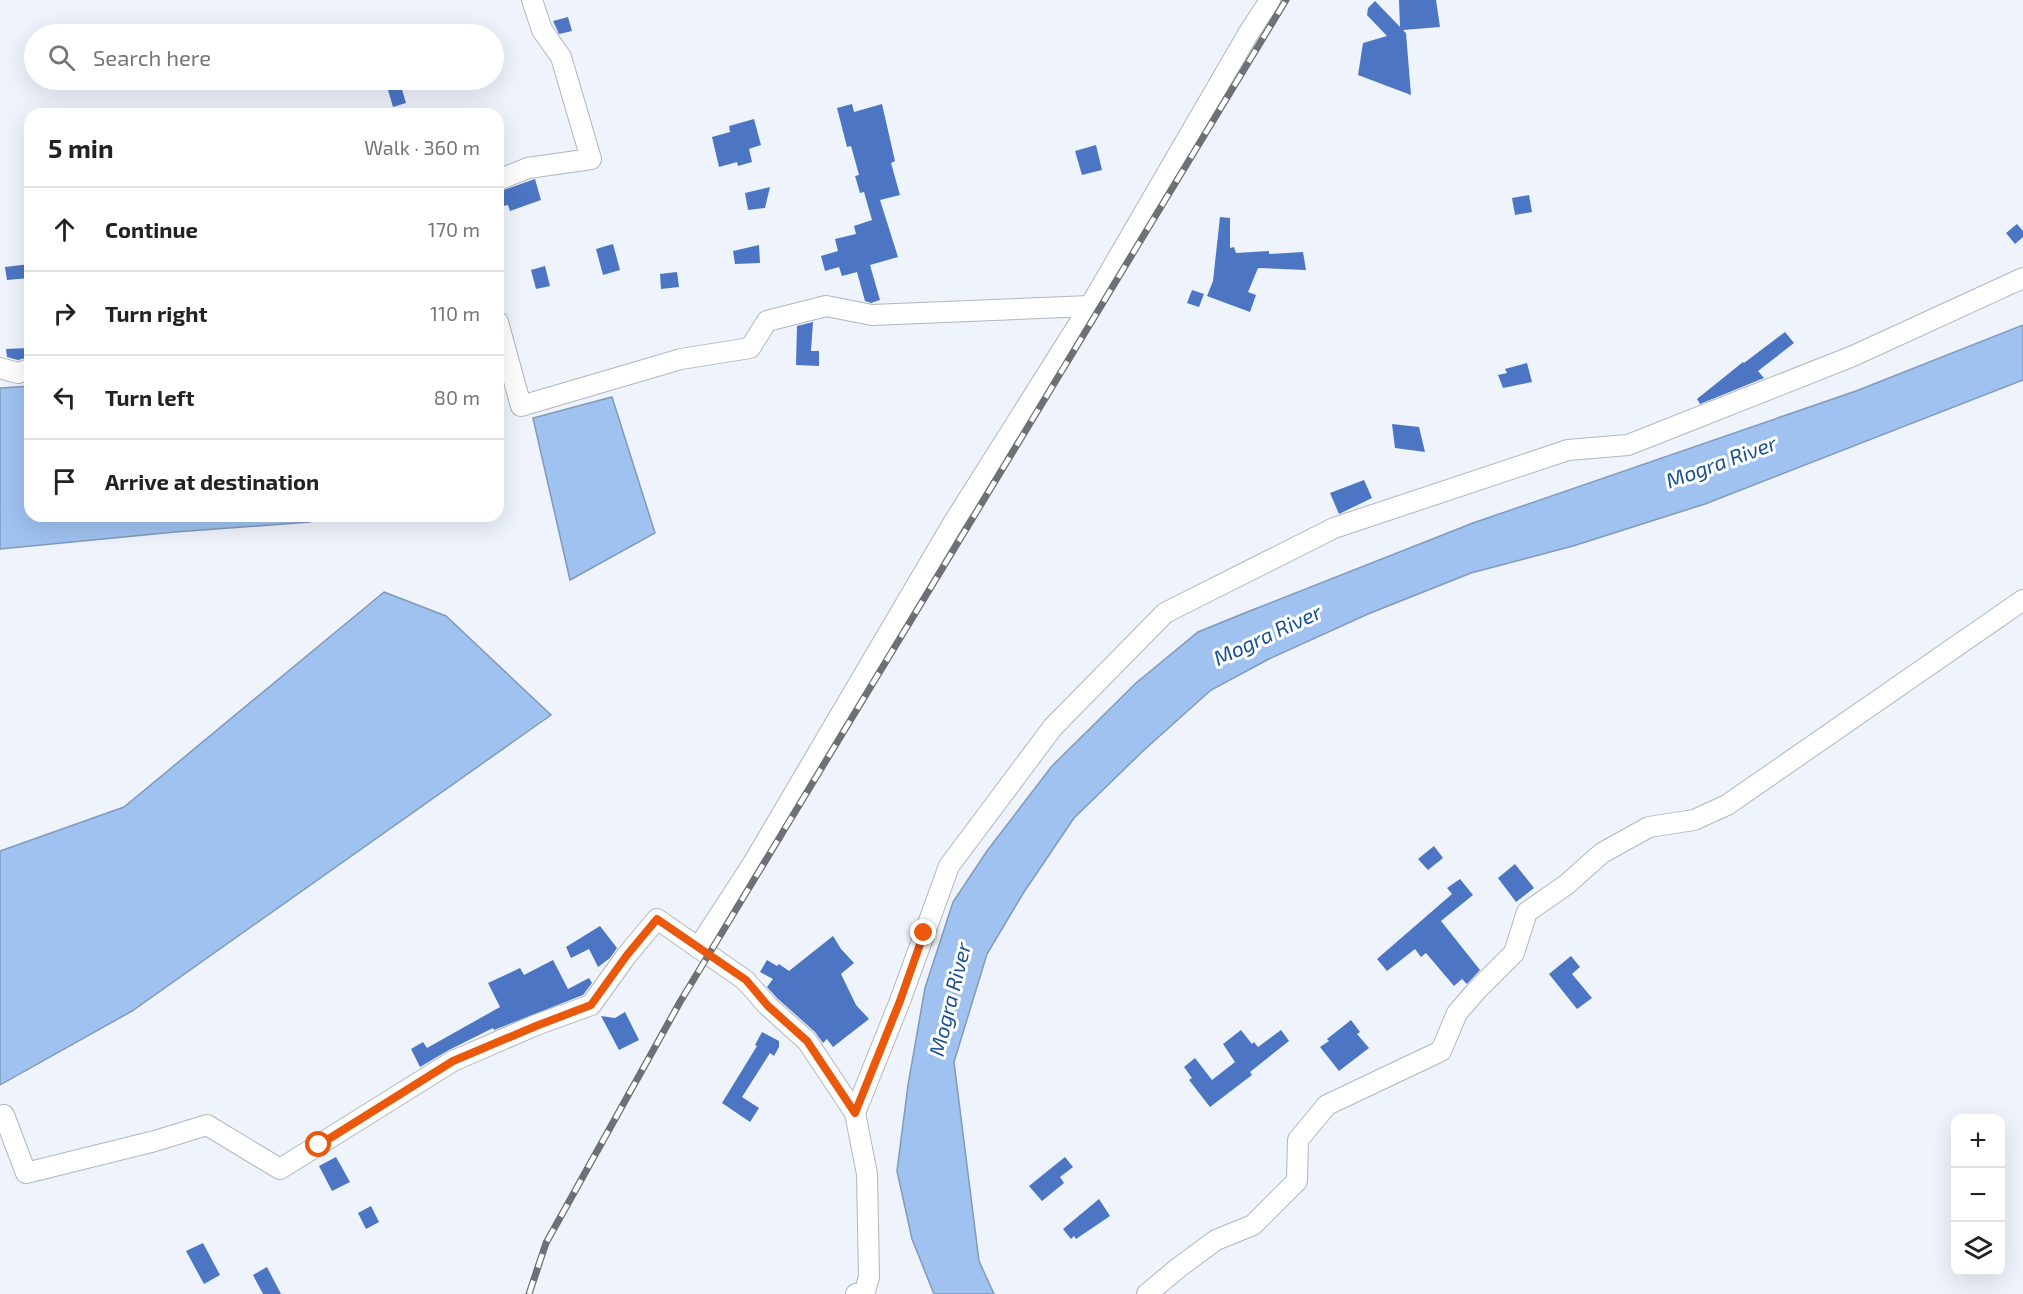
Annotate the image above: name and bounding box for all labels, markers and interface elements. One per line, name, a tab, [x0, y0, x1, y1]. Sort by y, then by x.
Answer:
search box	[24, 24, 504, 90]
icon: search	[45, 41, 78, 74]
text: Search here	[93, 44, 211, 70]
text: 5 min	[48, 132, 114, 163]
text: Walk · 360 m	[364, 135, 480, 159]
icon: ahead	[48, 213, 81, 246]
text: Continue	[105, 216, 198, 242]
text: 170 m	[428, 217, 480, 241]
icon: right	[48, 297, 81, 330]
text: Turn right	[105, 300, 207, 326]
text: 110 m	[430, 301, 480, 325]
icon: left	[48, 381, 81, 414]
text: Turn left	[105, 384, 194, 410]
text: 80 m	[434, 385, 480, 409]
water label: Mogra River	[1662, 429, 1780, 493]
icon: arrive	[48, 465, 81, 498]
text: Arrive at destination	[105, 468, 319, 494]
water label: Mogra River	[1209, 598, 1325, 670]
route end	[910, 919, 936, 945]
water label: Mogra River	[923, 939, 975, 1058]
map controls	[1951, 1114, 2005, 1276]
button: +	[1951, 1114, 2005, 1168]
route start	[305, 1131, 331, 1157]
button: −	[1951, 1168, 2005, 1222]
button: layers	[1951, 1222, 2005, 1276]

